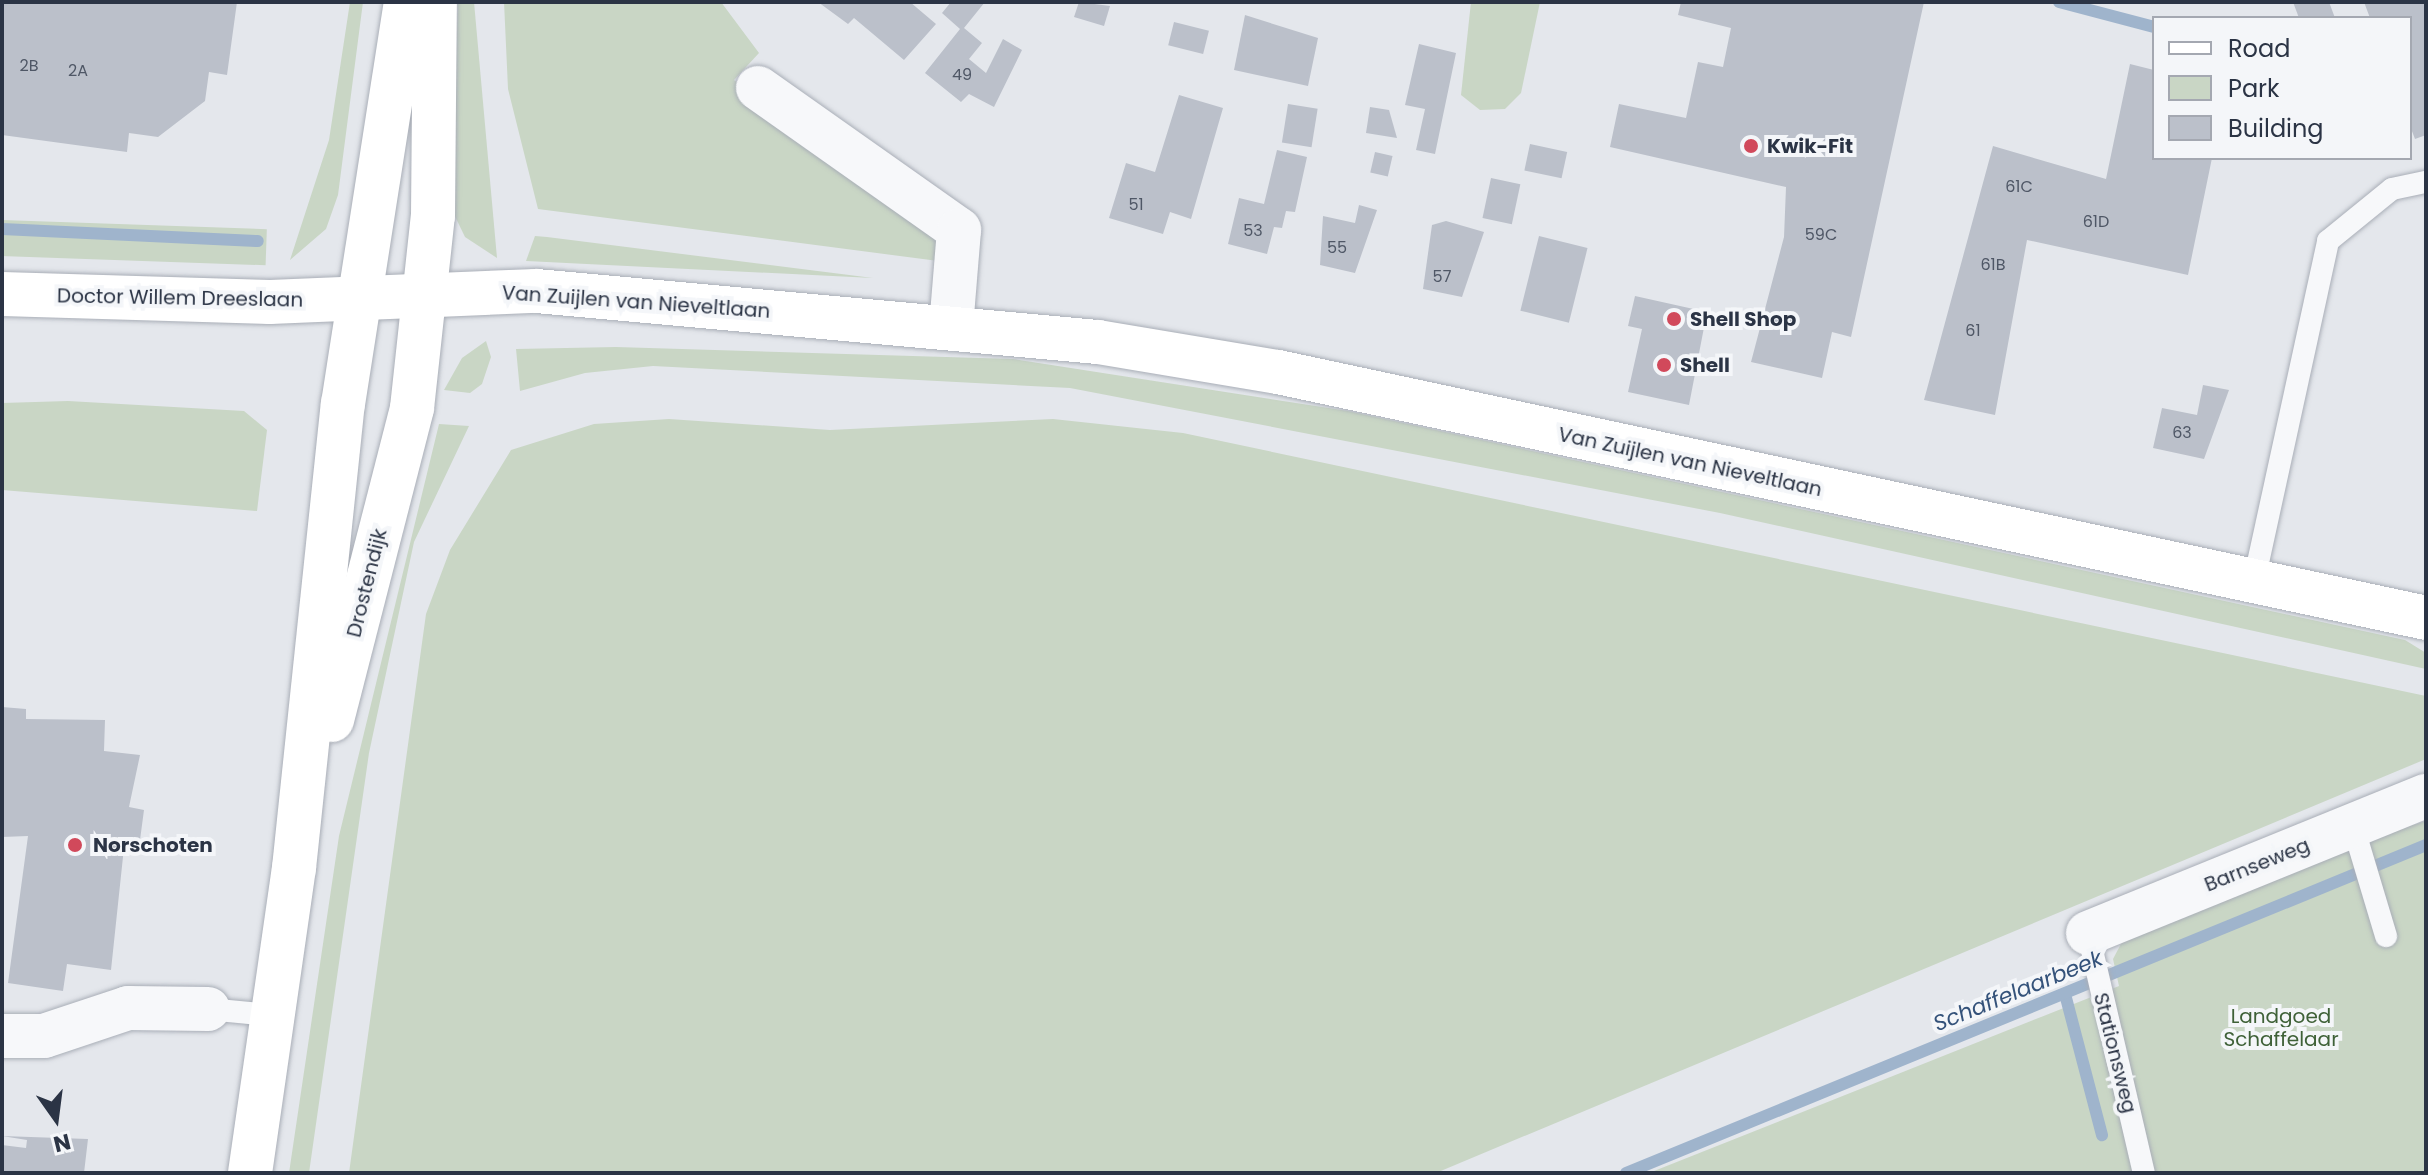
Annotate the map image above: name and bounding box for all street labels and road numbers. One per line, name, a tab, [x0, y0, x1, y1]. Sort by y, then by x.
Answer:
street label: Van Zuijlen van Nieveltlaan	[501, 281, 771, 323]
street label: Doctor Willem Dreeslaan	[57, 284, 303, 312]
street label: Van Zuijlen van Nieveltlaan	[1556, 422, 1824, 502]
street label: Drostendijk	[342, 526, 392, 640]
street label: Barnseweg	[2201, 833, 2313, 897]
street label: Stationsweg	[2088, 990, 2142, 1116]

